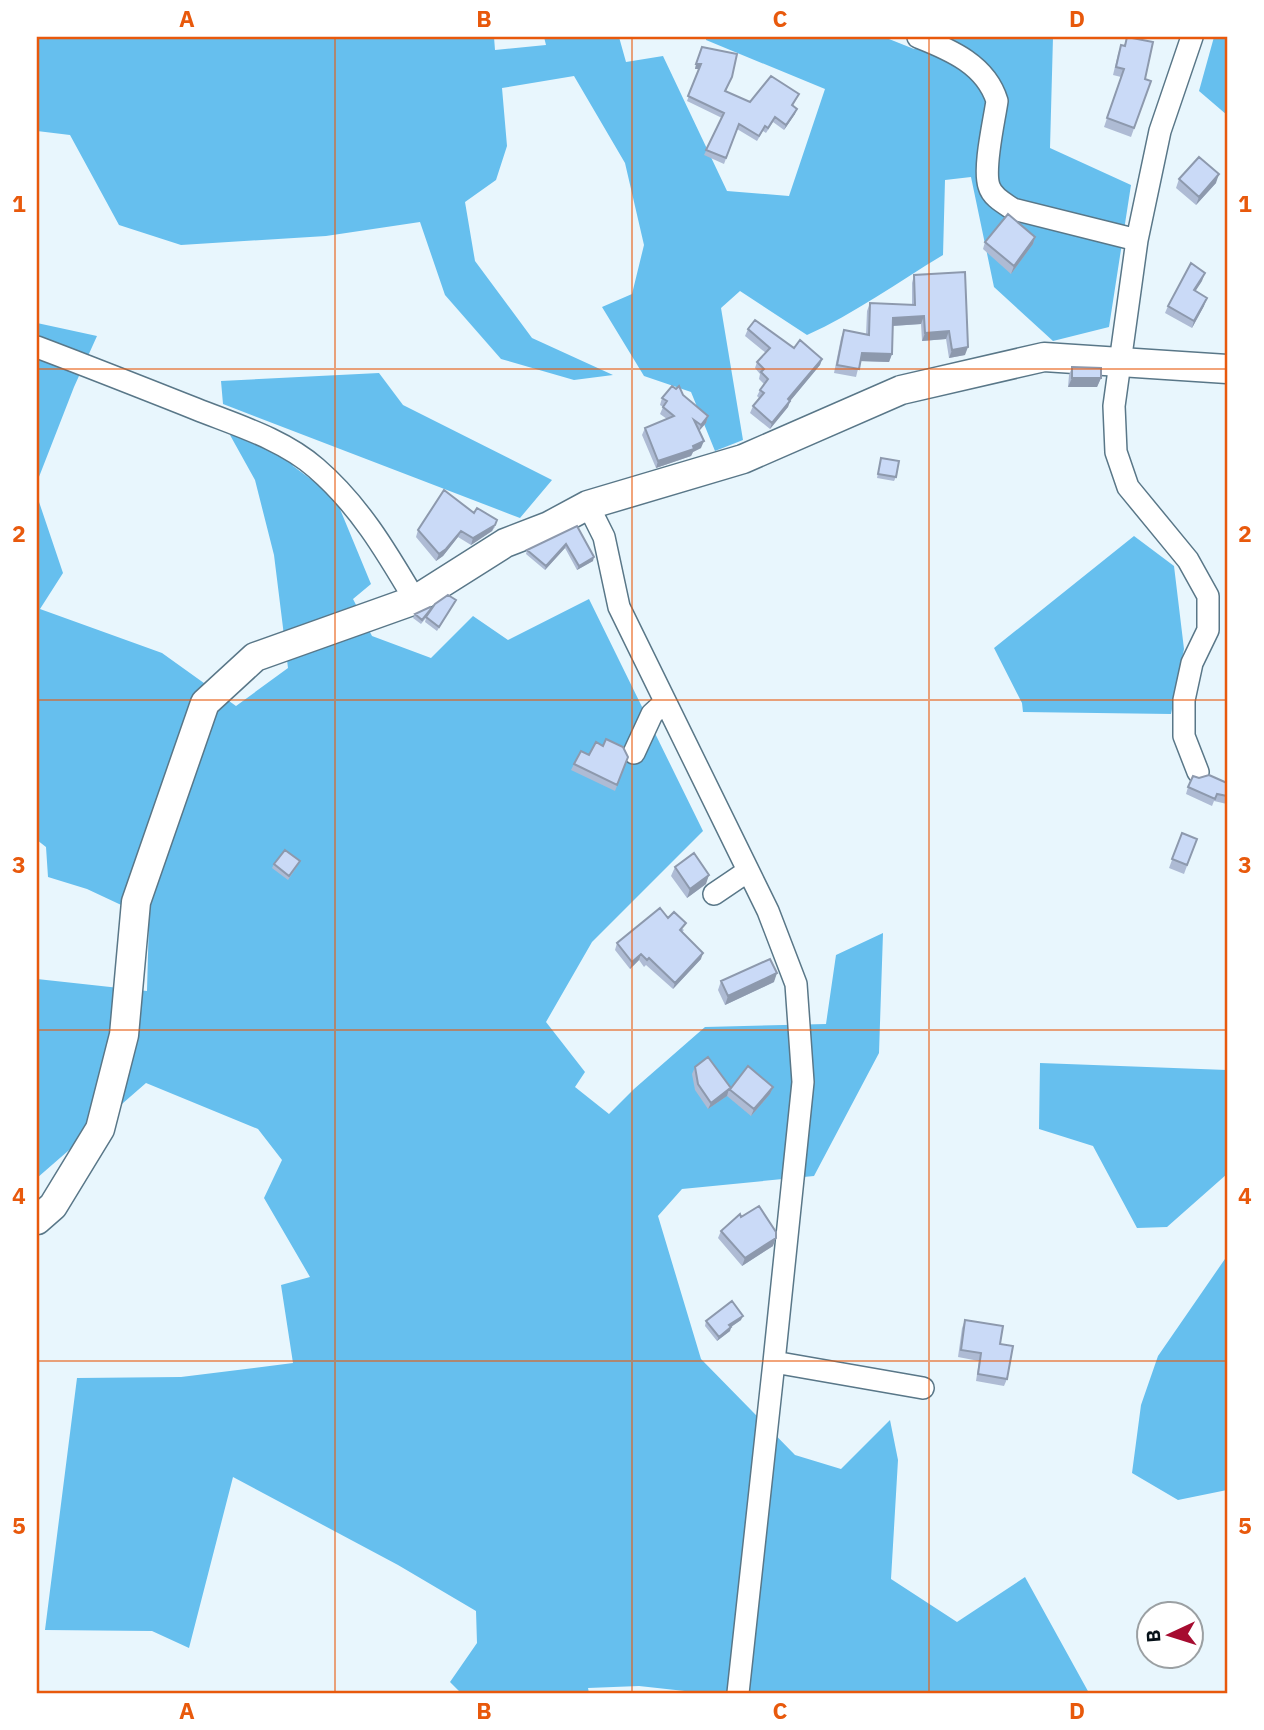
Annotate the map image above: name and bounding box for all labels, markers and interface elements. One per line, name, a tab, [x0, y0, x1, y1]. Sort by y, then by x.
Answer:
text: A	[179, 3, 195, 33]
text: B	[476, 3, 492, 33]
text: C	[773, 3, 788, 33]
text: D	[1069, 3, 1085, 33]
text: 1	[12, 188, 26, 218]
text: 1	[1238, 188, 1252, 218]
text: 2	[12, 518, 26, 548]
text: 2	[1238, 518, 1252, 548]
text: 3	[12, 849, 26, 879]
text: 3	[1238, 849, 1252, 879]
text: 4	[12, 1180, 26, 1210]
text: 4	[1238, 1180, 1252, 1210]
text: 5	[12, 1510, 26, 1540]
text: 5	[1238, 1510, 1252, 1540]
north arrow	[1134, 1600, 1204, 1670]
text: B	[1141, 1629, 1165, 1643]
text: A	[179, 1695, 195, 1725]
text: B	[476, 1695, 492, 1725]
text: C	[773, 1695, 788, 1725]
text: D	[1069, 1695, 1085, 1725]

